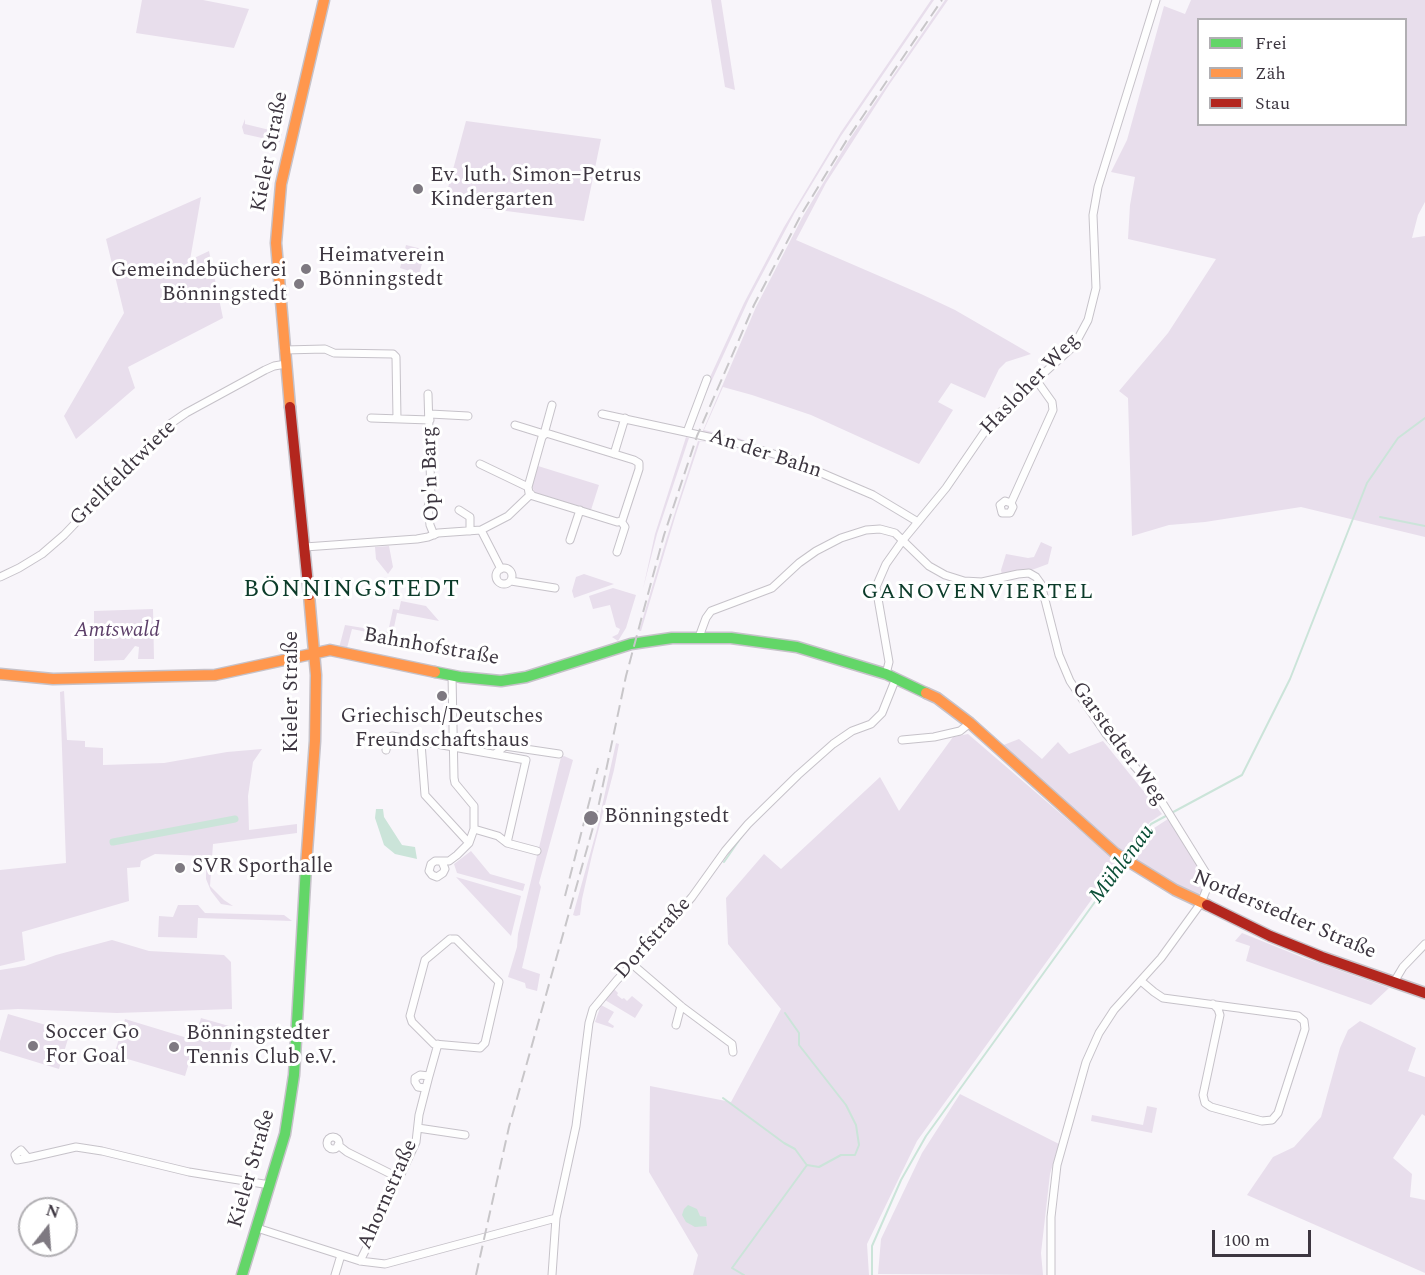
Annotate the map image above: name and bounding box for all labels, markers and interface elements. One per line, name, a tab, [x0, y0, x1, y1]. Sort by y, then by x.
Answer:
legend	[1197, 18, 1407, 126]
text: Frei	[1255, 30, 1287, 57]
text: Zäh	[1255, 60, 1286, 87]
street label: Kieler Straße	[247, 90, 295, 214]
text: Stau	[1255, 90, 1290, 117]
place label: Ev. luth. Simon–Petrus Kindergarten	[430, 164, 642, 214]
marker: Ev. luth. Simon–Petrus Kindergarten	[411, 182, 425, 196]
place label: Heimatverein Bönningstedt	[318, 244, 445, 294]
place label: Gemeindebücherei Bönningstedt	[111, 259, 287, 309]
marker: Heimatverein Bönningstedt	[299, 262, 313, 276]
marker: Gemeindebücherei Bönningstedt	[292, 277, 306, 291]
street label: Hasloher Weg	[976, 329, 1086, 441]
street label: Grellfeldtwiete	[66, 416, 182, 532]
street label: An der Bahn	[705, 425, 825, 485]
street label: Op'n Barg	[418, 426, 446, 522]
district label: BÖNNINGSTEDT	[243, 577, 461, 605]
district label: GANOVENVIERTEL	[861, 581, 1095, 607]
park label: Amtswald	[74, 619, 160, 645]
street label: Bahnhofstraße	[361, 624, 501, 672]
street label: Kieler Straße	[280, 631, 306, 753]
street label: Garstedter Weg	[1065, 678, 1171, 810]
marker: Griechisch/Deutsches Freundschaftshaus	[435, 689, 449, 703]
place label: Griechisch/Deutsches Freundschaftshaus	[341, 705, 543, 755]
place label: Bönningstedt	[604, 805, 729, 831]
marker: Bönningstedt	[582, 809, 600, 827]
water label: Mühlenau	[1085, 820, 1161, 910]
place label: SVR Sporthalle	[192, 855, 333, 881]
marker: SVR Sporthalle	[173, 861, 187, 875]
street label: Norderstedter Straße	[1189, 866, 1379, 966]
street label: Dorfstraße	[611, 893, 697, 985]
place label: Soccer Go For Goal	[45, 1021, 139, 1071]
place label: Bönningstedter Tennis Club e.V.	[186, 1022, 337, 1072]
marker: Soccer Go For Goal	[26, 1039, 40, 1053]
marker: Bönningstedter Tennis Club e.V.	[167, 1040, 181, 1054]
street label: Kieler Straße	[224, 1107, 282, 1231]
street label: Ahornstraße	[354, 1136, 424, 1254]
north arrow	[18, 1197, 78, 1257]
text: N	[43, 1198, 62, 1225]
scale bar	[1215, 1218, 1314, 1256]
text: 100 m	[1223, 1227, 1270, 1254]

